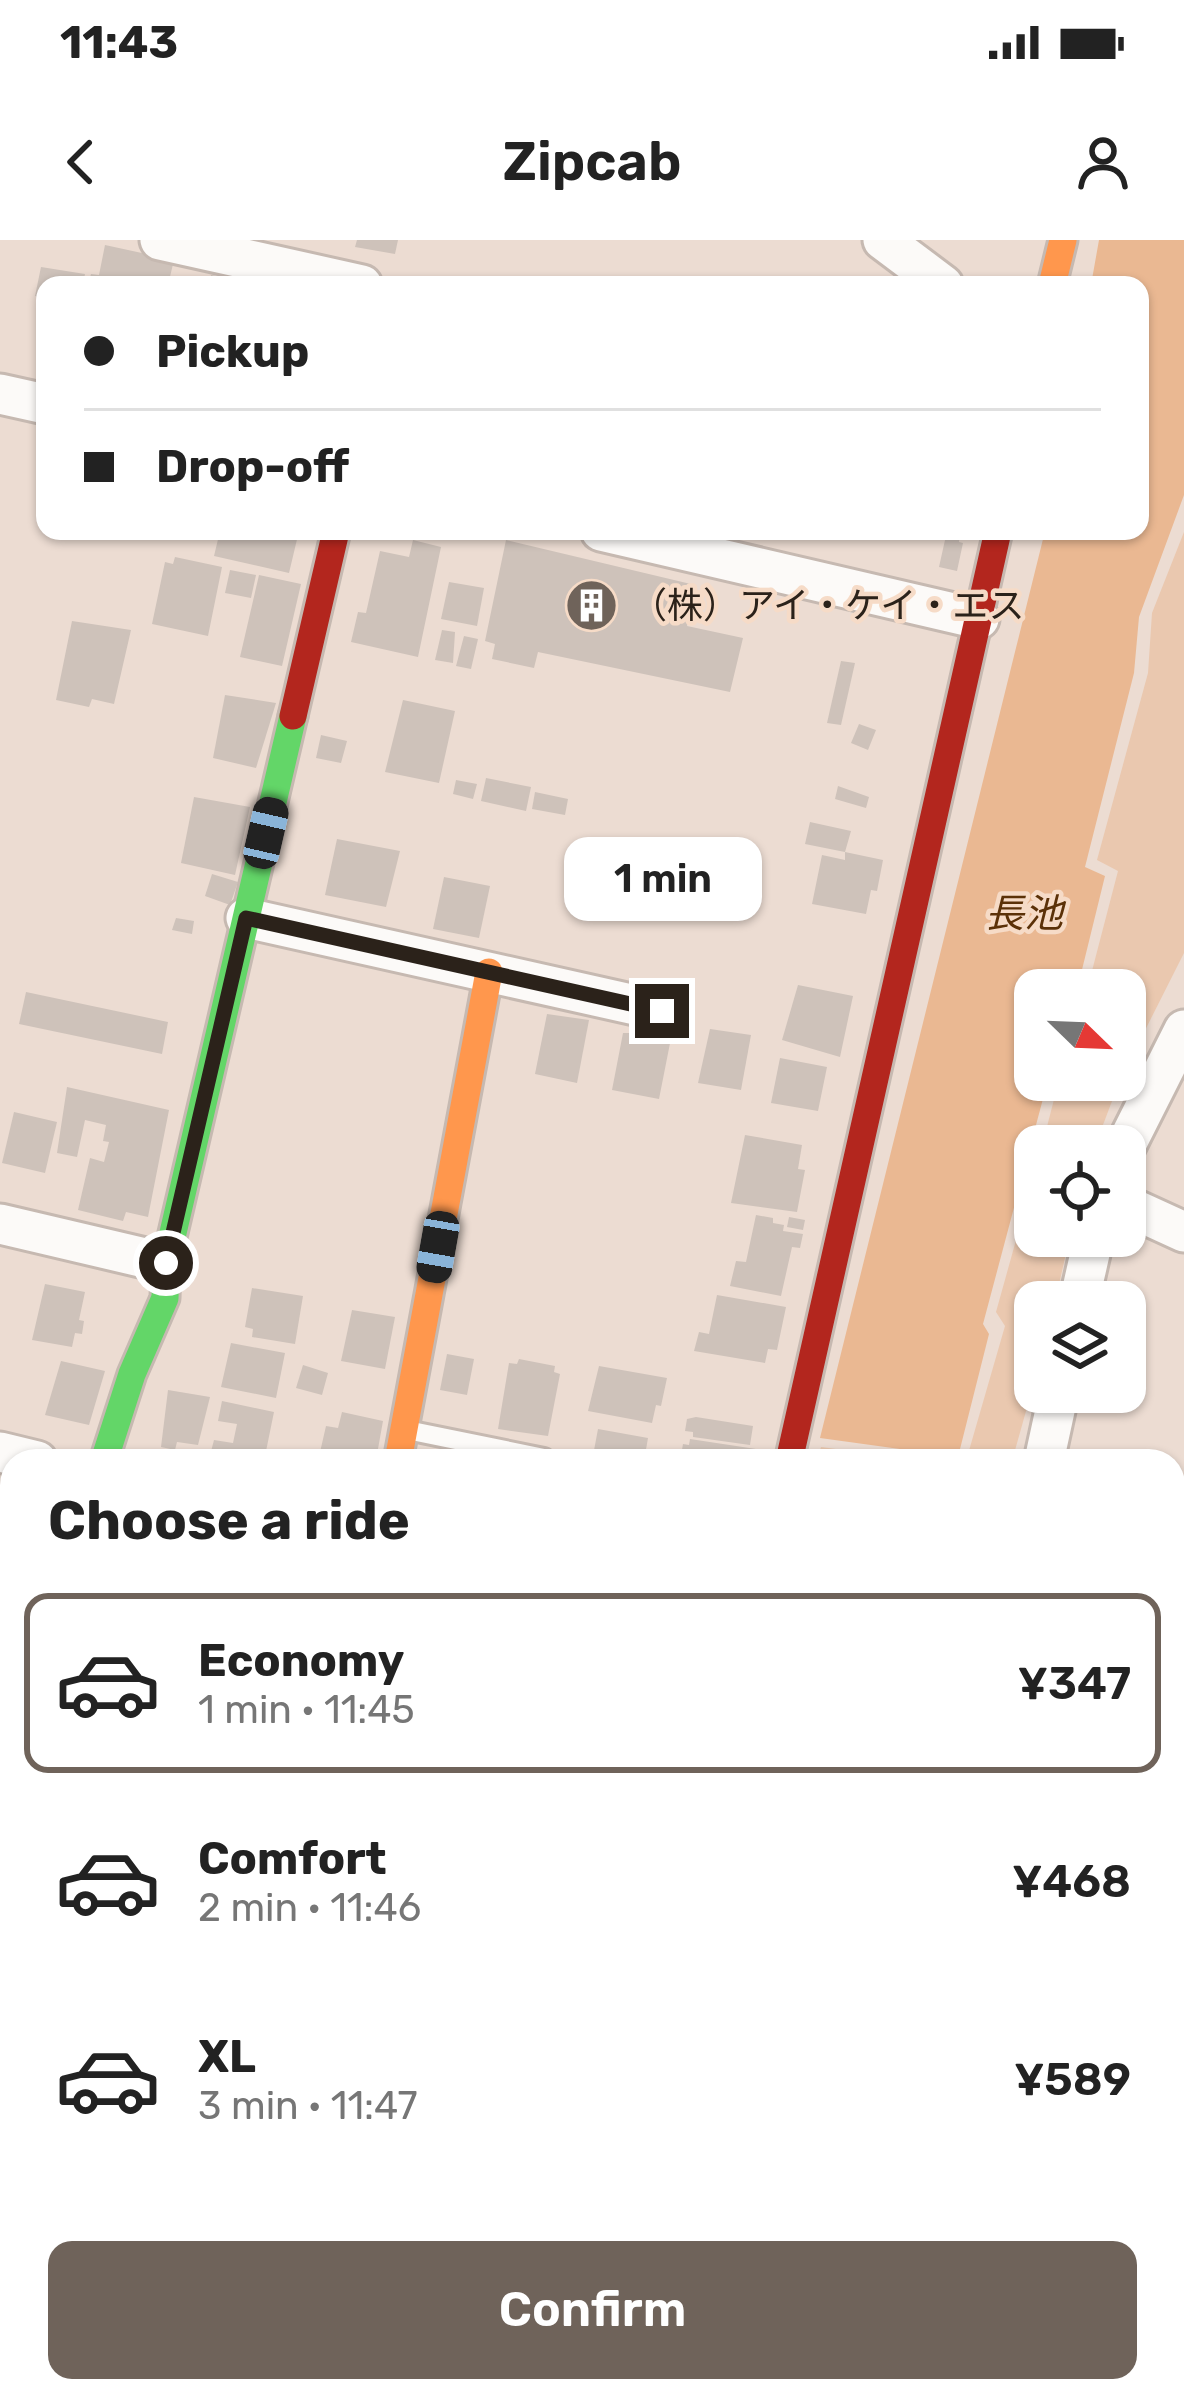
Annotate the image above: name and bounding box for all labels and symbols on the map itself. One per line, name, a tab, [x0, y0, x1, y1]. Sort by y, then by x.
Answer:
building icon: （株）アイ・ケイ・エス	[564, 577, 620, 633]
place label: （株）アイ・ケイ・エス	[631, 584, 1024, 627]
car	[240, 794, 292, 872]
callout: 1 min	[563, 837, 761, 921]
water label: 長池	[985, 891, 1067, 937]
north arrow	[1014, 969, 1146, 1101]
route end	[635, 984, 689, 1038]
car	[414, 1208, 462, 1286]
route start	[139, 1236, 193, 1290]

